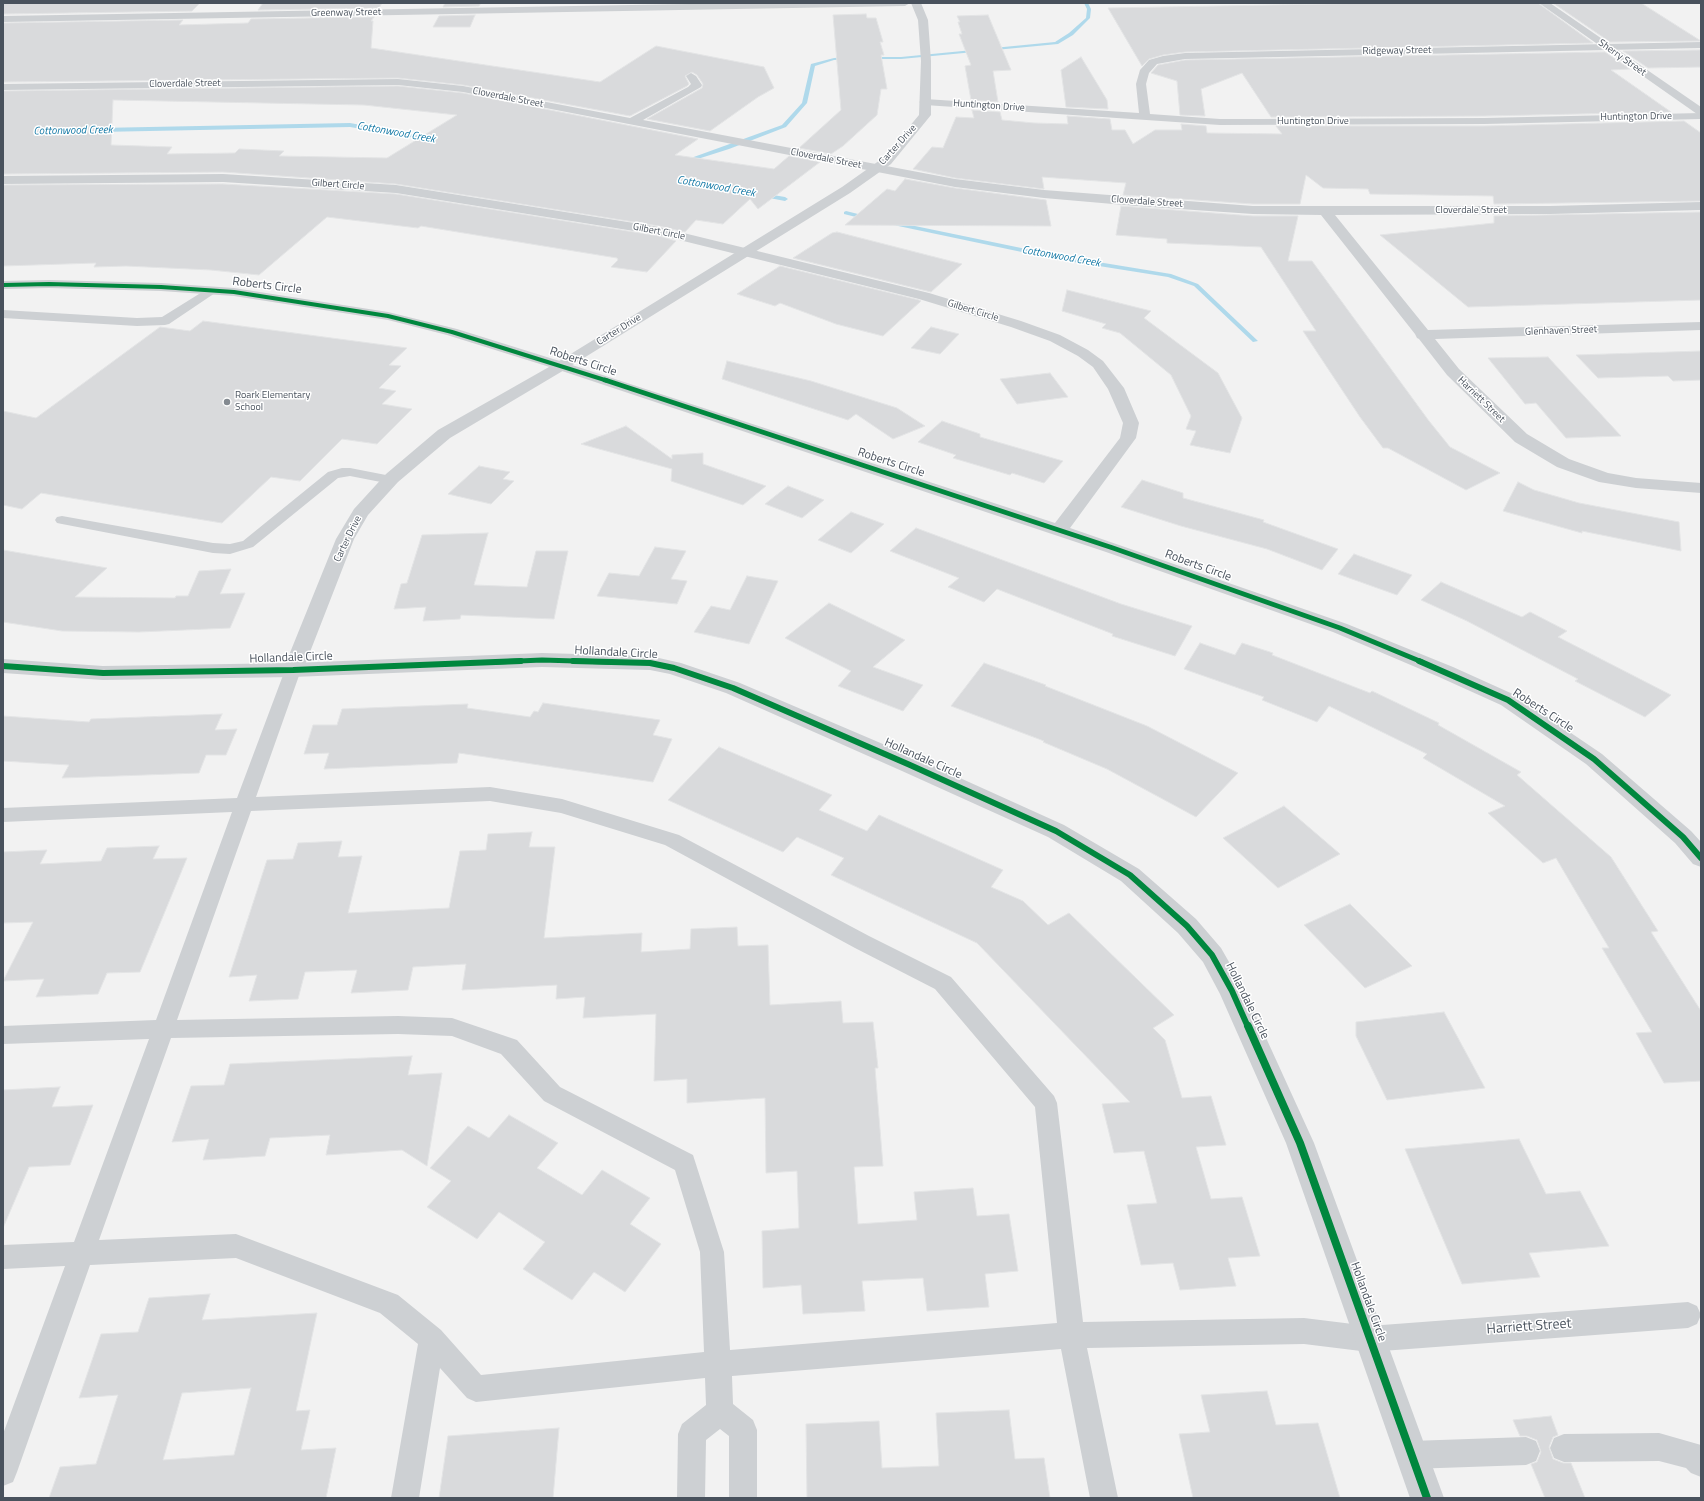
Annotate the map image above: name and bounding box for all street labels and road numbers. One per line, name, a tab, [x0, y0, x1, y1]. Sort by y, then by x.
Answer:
street label: Greenway Street	[311, 6, 381, 20]
street label: Sherry Street	[1596, 37, 1648, 79]
street label: Ridgeway Street	[1362, 44, 1432, 58]
street label: Cloverdale Street	[149, 77, 221, 91]
street label: Cloverdale Street	[472, 85, 544, 111]
street label: Huntington Drive	[953, 98, 1025, 114]
street label: Huntington Drive	[1600, 110, 1672, 124]
street label: Huntington Drive	[1277, 116, 1349, 128]
street label: Carter Drive	[877, 122, 919, 168]
street label: Cloverdale Street	[790, 146, 862, 172]
street label: Gilbert Circle	[311, 177, 365, 193]
street label: Cloverdale Street	[1111, 194, 1183, 210]
street label: Cloverdale Street	[1435, 205, 1507, 217]
street label: Gilbert Circle	[632, 221, 686, 243]
street label: Roberts Circle	[231, 275, 303, 297]
street label: Gilbert Circle	[946, 298, 1000, 324]
street label: Carter Drive	[595, 312, 643, 348]
street label: Glenhaven Street	[1525, 324, 1597, 338]
street label: Roberts Circle	[548, 344, 618, 380]
street label: Harriett Street	[1455, 375, 1507, 425]
street label: Roberts Circle	[856, 445, 926, 481]
street label: Carter Drive	[332, 514, 364, 564]
street label: Roberts Circle	[1163, 547, 1233, 585]
street label: Hollandale Circle	[574, 644, 658, 662]
street label: Hollandale Circle	[249, 649, 333, 667]
street label: Roberts Circle	[1510, 686, 1576, 736]
street label: Hollandale Circle	[882, 735, 964, 783]
street label: Hollandale Circle	[1222, 960, 1272, 1042]
street label: Hollandale Circle	[1347, 1260, 1389, 1344]
street label: Harriett Street	[1486, 1316, 1572, 1338]

